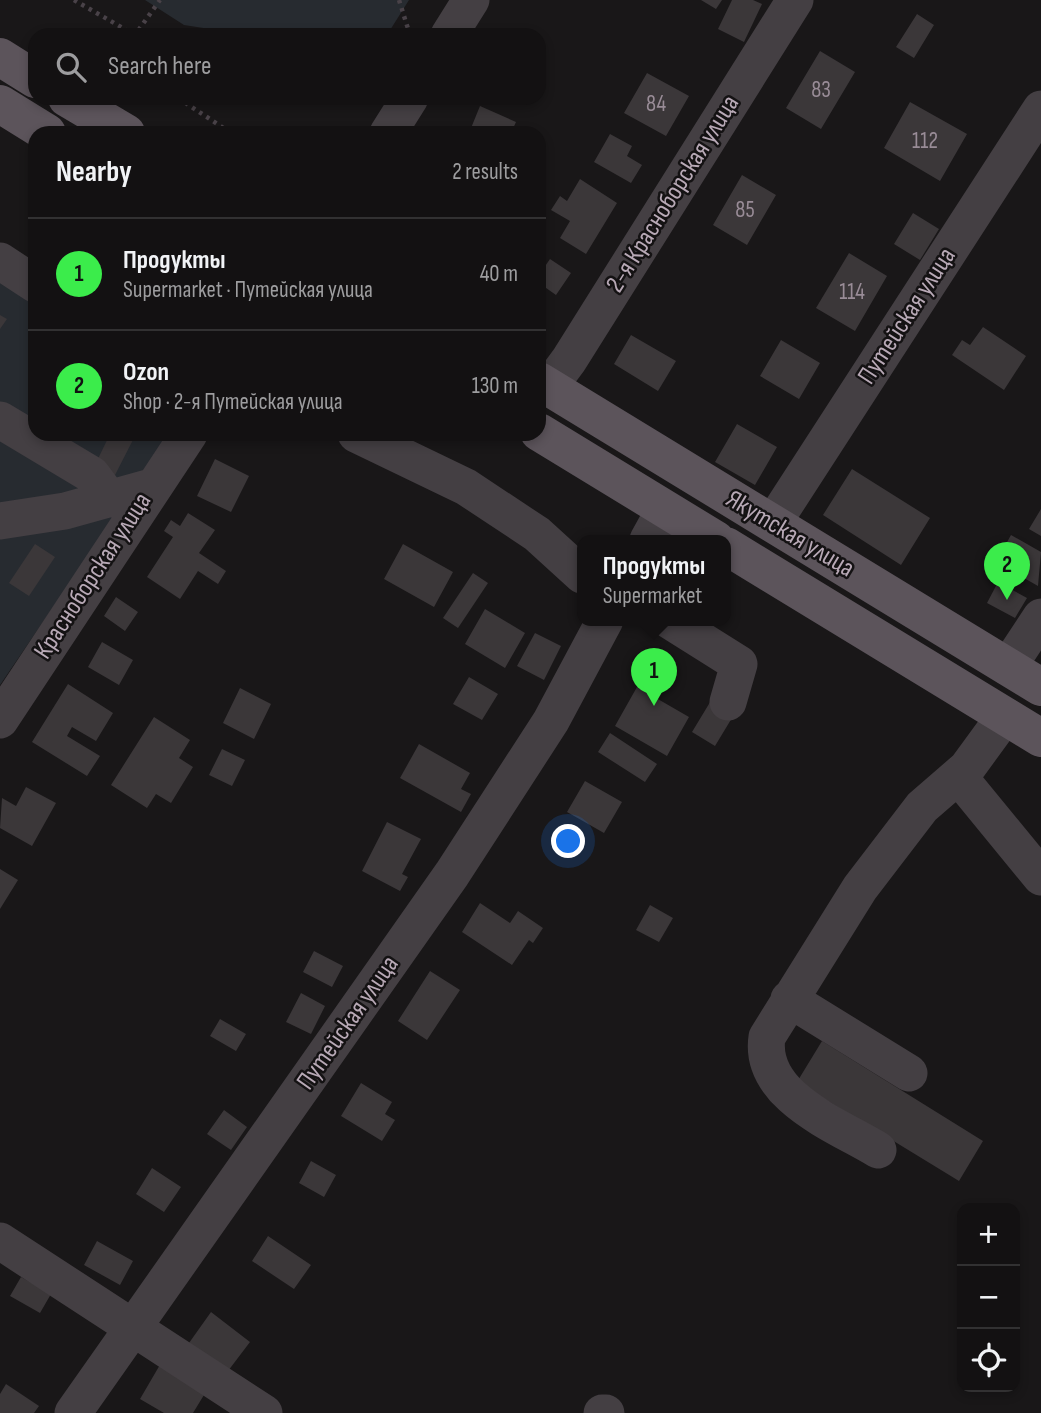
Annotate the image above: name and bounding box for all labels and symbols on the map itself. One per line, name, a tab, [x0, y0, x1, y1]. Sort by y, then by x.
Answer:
house number: 83	[811, 76, 831, 104]
street label: 2-я Красноборская улица	[600, 90, 746, 298]
house number: 84	[646, 90, 666, 118]
house number: 112	[912, 127, 938, 155]
house number: 85	[735, 196, 755, 224]
street label: Путейская улица	[851, 242, 963, 390]
house number: 114	[839, 278, 865, 306]
street label: Якутская улица	[720, 484, 860, 584]
street label: Красноборская улица	[28, 487, 158, 665]
pin: 2	[984, 542, 1030, 600]
pin: 1	[631, 648, 677, 706]
your location	[551, 824, 585, 858]
street label: Путейская улица	[290, 950, 406, 1096]

